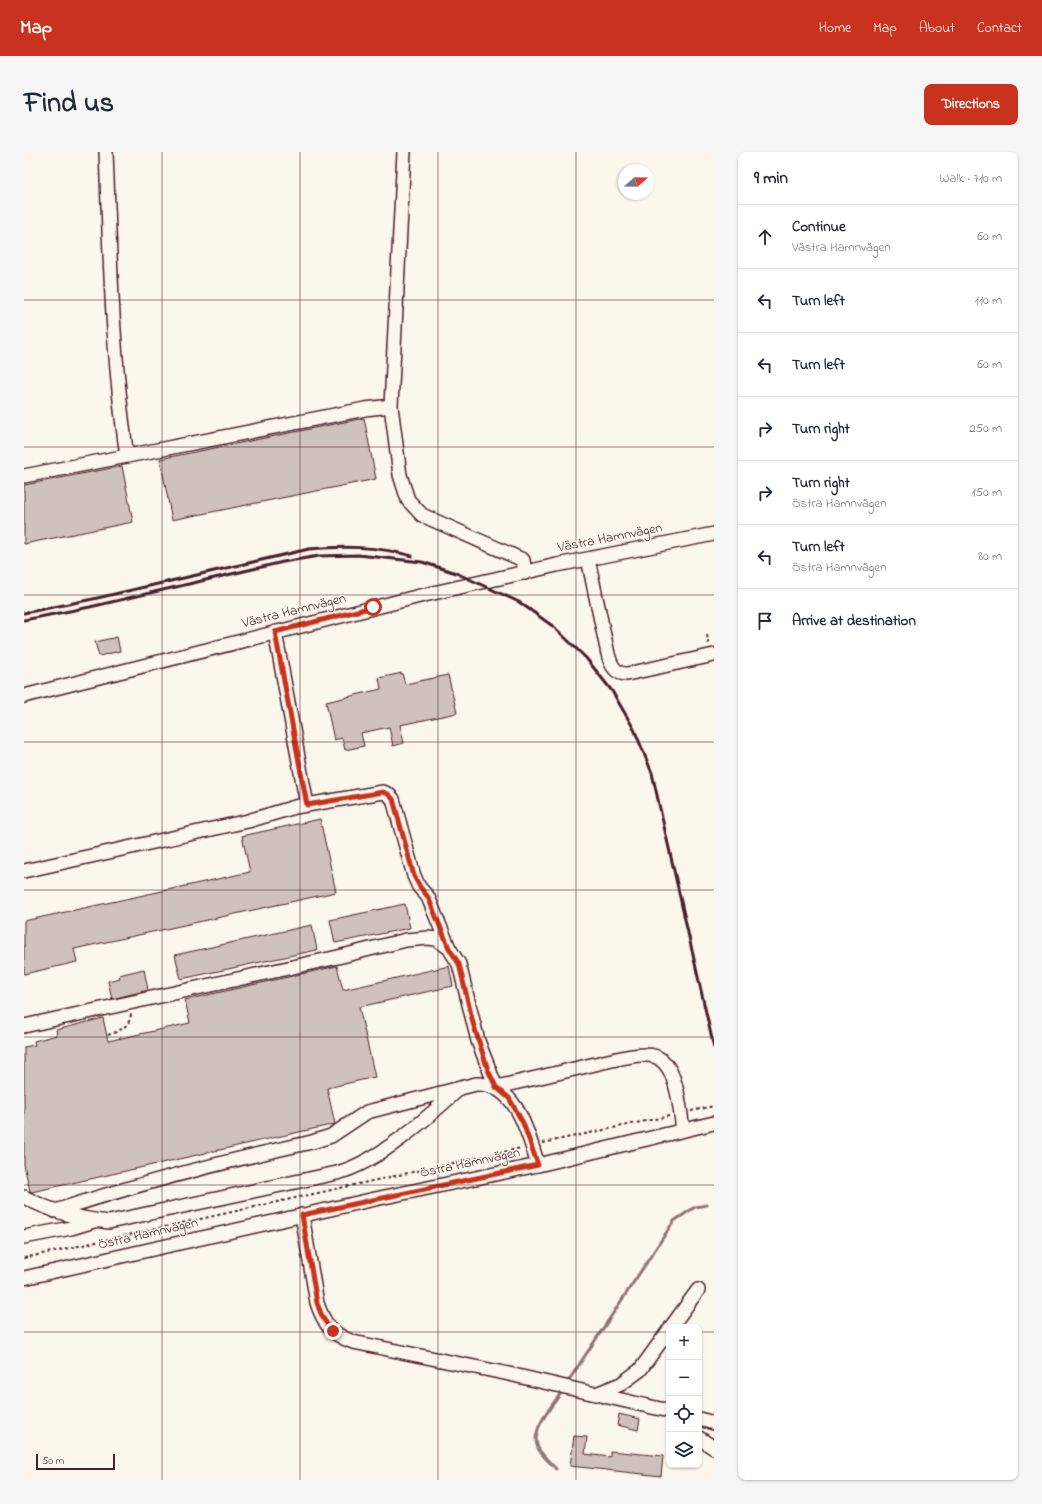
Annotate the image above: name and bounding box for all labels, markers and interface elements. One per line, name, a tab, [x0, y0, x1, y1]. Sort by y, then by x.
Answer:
text: Map	[20, 15, 52, 42]
text: Home	[819, 18, 851, 39]
text: Map	[873, 18, 897, 39]
text: About	[919, 18, 955, 39]
text: Contact	[977, 18, 1022, 39]
text: Find us	[24, 84, 114, 125]
button: Directions	[924, 84, 1018, 125]
north arrow	[618, 164, 654, 200]
text: 9 min	[754, 166, 788, 191]
text: Walk · 710 m	[939, 169, 1002, 188]
text: Continue	[792, 216, 846, 238]
icon: ahead	[754, 226, 776, 248]
text: 60 m	[977, 227, 1002, 246]
text: Västra Hamnvägen	[792, 238, 891, 257]
icon: left	[754, 290, 776, 312]
text: Turn left	[792, 290, 845, 312]
text: 110 m	[975, 291, 1002, 310]
icon: left	[754, 354, 776, 376]
text: Turn left	[792, 354, 845, 376]
text: 60 m	[977, 355, 1002, 374]
icon: right	[754, 418, 776, 440]
text: Turn right	[792, 418, 850, 440]
text: 250 m	[969, 419, 1002, 438]
text: Turn right	[792, 472, 850, 494]
icon: right	[754, 482, 776, 504]
text: 150 m	[971, 483, 1002, 502]
text: Östra Hamnvägen	[792, 494, 887, 513]
street label: Västra Hamnvägen	[555, 518, 664, 560]
text: Turn left	[792, 536, 845, 558]
icon: left	[754, 546, 776, 568]
text: 80 m	[978, 547, 1002, 566]
text: Östra Hamnvägen	[792, 558, 887, 577]
street label: Västra Hamnvägen	[239, 588, 348, 635]
route start	[364, 598, 382, 616]
icon: arrive	[754, 610, 776, 632]
text: Arrive at destination	[792, 610, 916, 632]
street label: Östra Hamnvägen	[418, 1142, 522, 1185]
street label: Östra Hamnvägen	[96, 1212, 200, 1257]
route end	[324, 1322, 342, 1340]
map controls	[666, 1324, 702, 1468]
button: +	[666, 1324, 702, 1360]
button: −	[666, 1360, 702, 1396]
button: locate	[666, 1396, 702, 1432]
button: layers	[666, 1432, 702, 1468]
scale bar	[36, 1452, 115, 1471]
text: 50 m	[42, 1453, 64, 1469]

